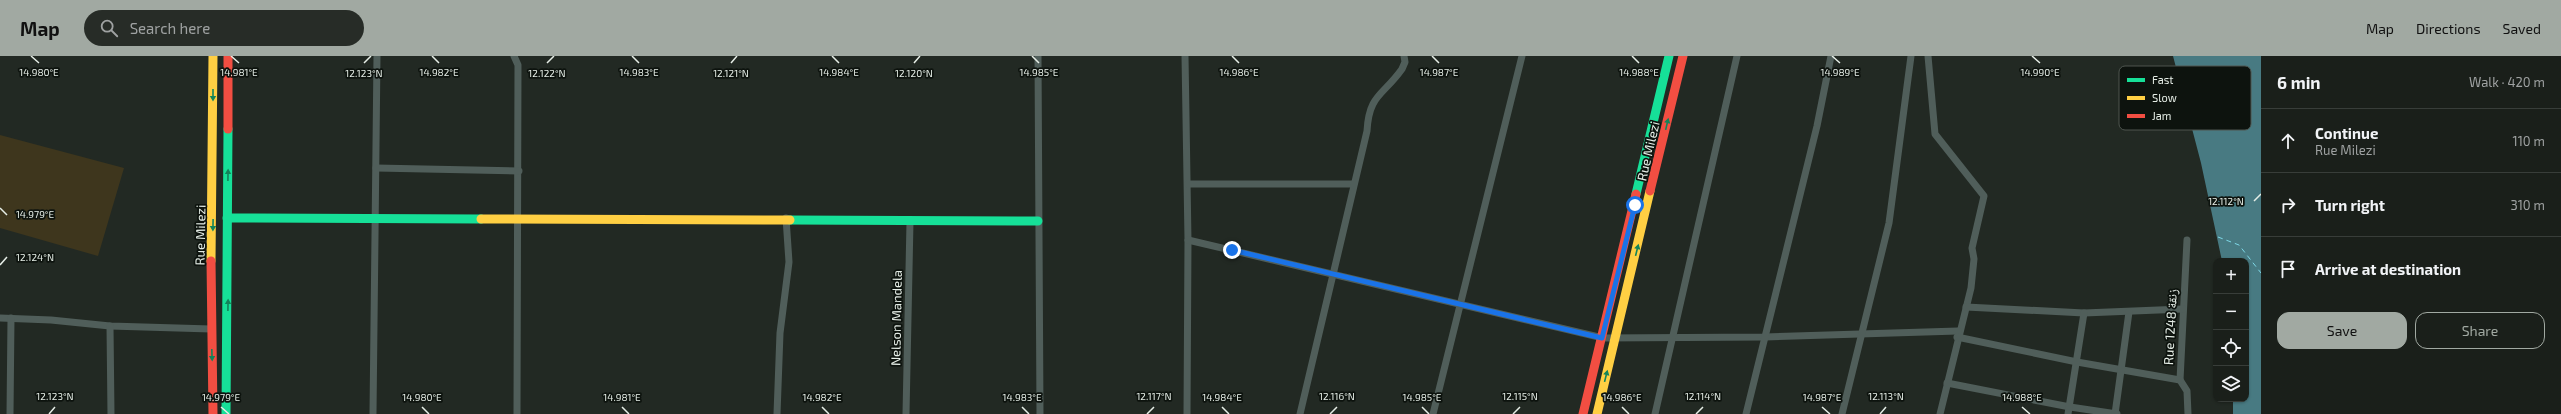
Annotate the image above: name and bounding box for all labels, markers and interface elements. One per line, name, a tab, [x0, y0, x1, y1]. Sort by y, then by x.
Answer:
search box	[84, 10, 364, 46]
text: Map	[20, 17, 60, 40]
icon: search	[98, 17, 120, 39]
text: Search here	[130, 19, 210, 37]
text: Map	[2366, 20, 2394, 37]
text: Directions	[2416, 20, 2481, 37]
text: Saved	[2503, 20, 2541, 37]
text: 14.980°E	[19, 66, 59, 78]
text: 14.981°E	[220, 66, 258, 78]
text: 14.982°E	[419, 66, 459, 78]
text: 14.983°E	[620, 66, 659, 78]
text: 14.984°E	[819, 66, 859, 78]
text: 14.985°E	[1020, 66, 1059, 78]
text: 14.986°E	[1219, 66, 1259, 78]
text: 14.987°E	[1420, 66, 1459, 78]
text: 14.988°E	[1619, 66, 1659, 78]
text: 14.989°E	[1820, 66, 1860, 78]
text: 14.990°E	[2020, 66, 2060, 78]
legend	[2119, 66, 2251, 130]
text: 12.123°N	[345, 67, 383, 79]
text: 12.122°N	[528, 67, 566, 79]
text: 12.121°N	[713, 67, 749, 79]
text: 12.120°N	[895, 67, 933, 79]
text: 6 min	[2277, 72, 2321, 92]
text: Fast	[2152, 73, 2174, 86]
text: Walk · 420 m	[2469, 74, 2545, 90]
one-way arrow	[210, 89, 216, 102]
text: Slow	[2152, 91, 2177, 104]
text: Jam	[2152, 109, 2171, 122]
one-way arrow	[1665, 117, 1671, 130]
street label: Rue Milezi	[1633, 120, 1663, 182]
text: Continue	[2315, 124, 2378, 142]
icon: ahead	[2277, 130, 2299, 152]
text: 110 m	[2513, 133, 2545, 149]
text: Rue Milezi	[2315, 142, 2376, 158]
one-way arrow	[225, 168, 231, 181]
icon: right	[2277, 194, 2299, 216]
text: 12.112°N	[2208, 195, 2244, 207]
route start	[1626, 196, 1644, 214]
text: Turn right	[2315, 196, 2385, 214]
text: 310 m	[2510, 197, 2545, 213]
street label: Rue Milezi	[191, 205, 209, 265]
text: 14.979°E	[16, 208, 55, 220]
one-way arrow	[210, 219, 216, 232]
route end	[1223, 241, 1241, 259]
one-way arrow	[1635, 244, 1641, 256]
text: 12.124°N	[16, 251, 54, 263]
map controls	[2213, 258, 2249, 402]
button: +	[2213, 258, 2249, 294]
icon: arrive	[2277, 258, 2299, 280]
text: Arrive at destination	[2315, 260, 2461, 278]
street label: Nelson Mandela	[887, 270, 905, 366]
street label: Rue 1248 زنقة	[2160, 289, 2181, 365]
button: −	[2213, 294, 2249, 330]
one-way arrow	[225, 298, 231, 311]
button: Save	[2277, 312, 2407, 349]
button: Share	[2415, 312, 2545, 349]
button: locate	[2213, 330, 2249, 366]
one-way arrow	[209, 349, 215, 362]
button: layers	[2213, 366, 2249, 402]
one-way arrow	[1603, 370, 1609, 382]
text: 12.123°N	[36, 390, 74, 402]
text: 12.117°N	[1136, 390, 1172, 402]
text: 12.116°N	[1319, 390, 1355, 402]
text: 12.115°N	[1502, 390, 1538, 402]
text: 12.114°N	[1685, 390, 1721, 402]
text: 12.113°N	[1868, 390, 1904, 402]
text: 14.979°E	[202, 391, 241, 403]
text: 14.980°E	[402, 391, 442, 403]
text: 14.981°E	[603, 391, 641, 403]
text: 14.982°E	[802, 391, 842, 403]
text: 14.983°E	[1003, 391, 1042, 403]
text: 14.984°E	[1202, 391, 1242, 403]
text: 14.985°E	[1403, 391, 1442, 403]
text: 14.986°E	[1602, 391, 1642, 403]
text: 14.987°E	[1803, 391, 1842, 403]
text: 14.988°E	[2002, 391, 2042, 403]

